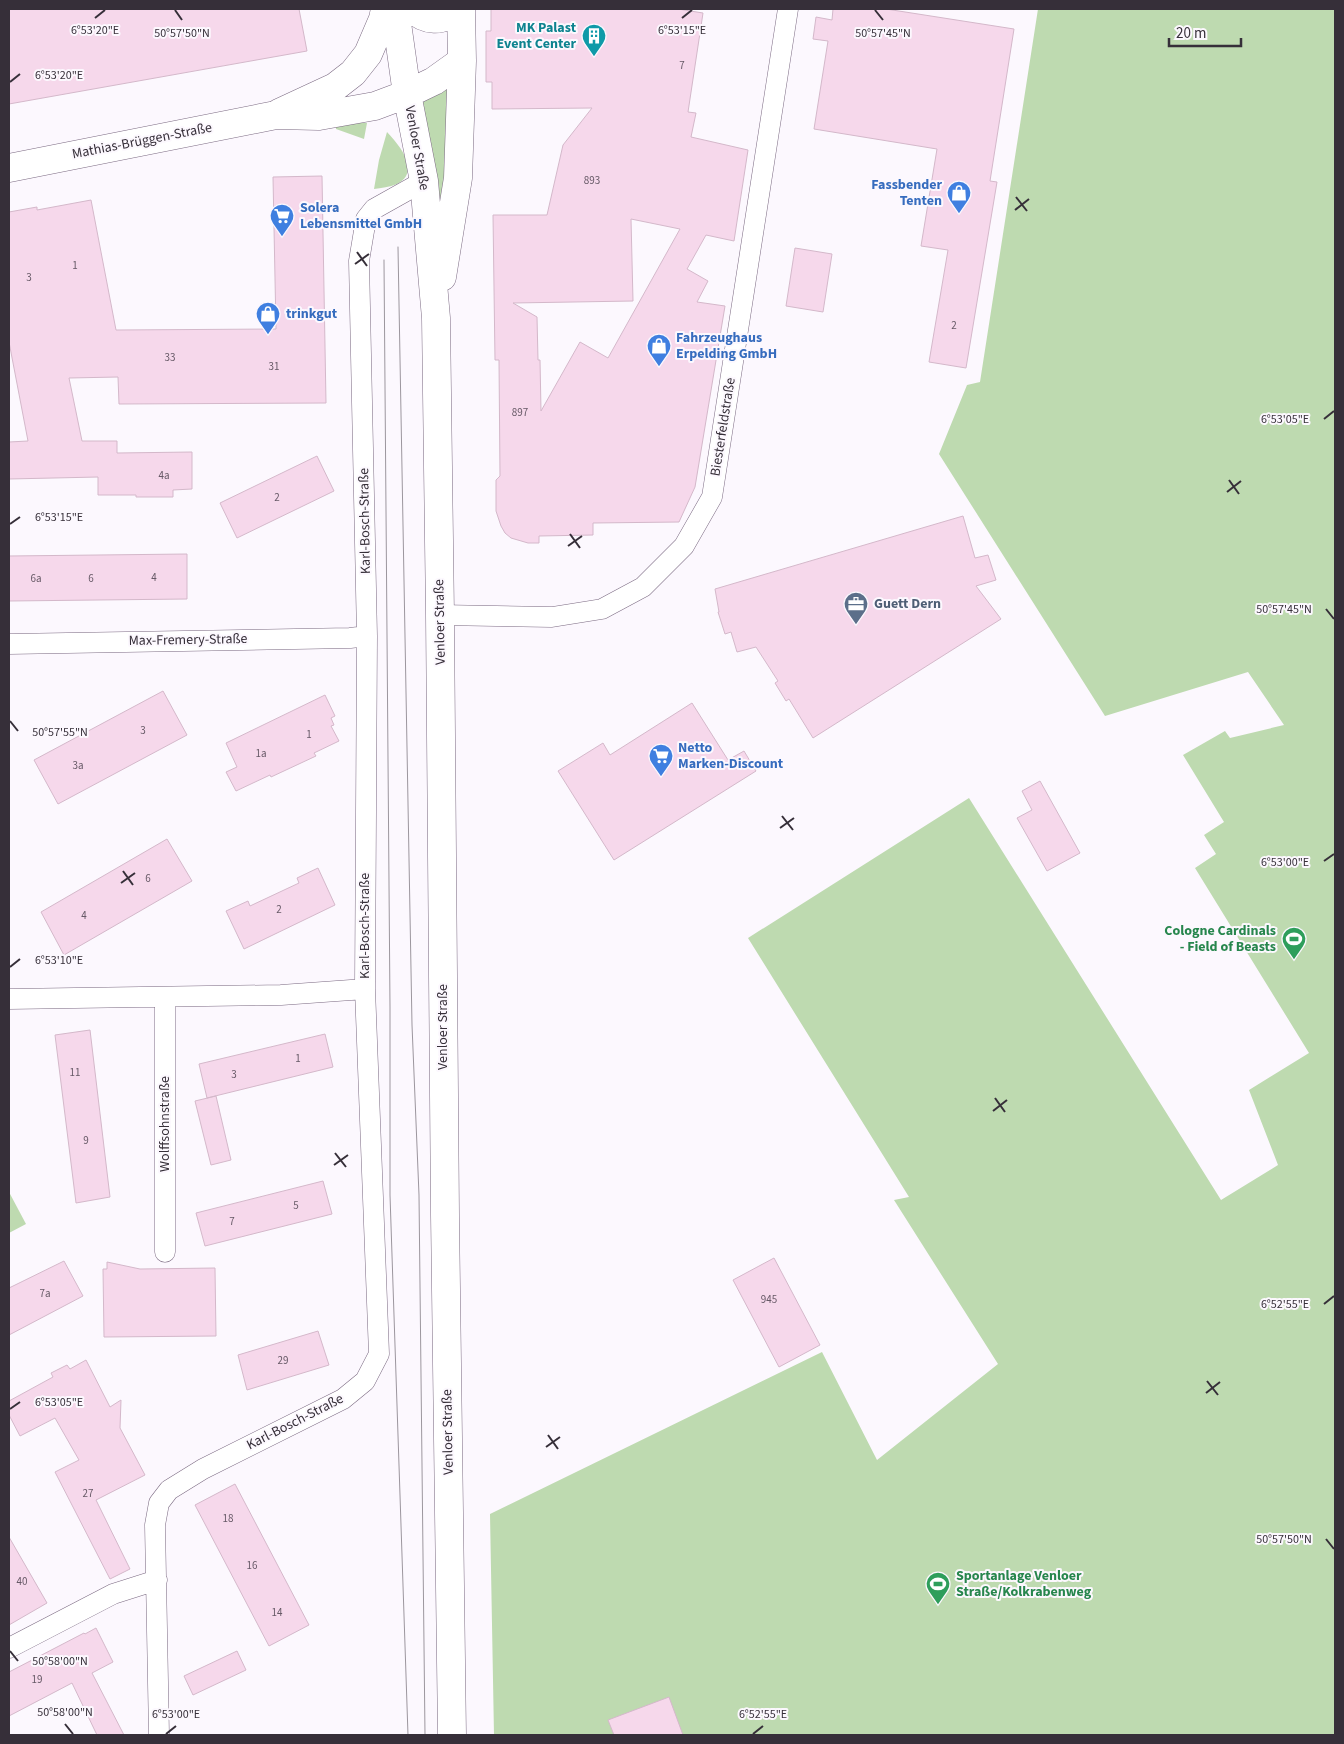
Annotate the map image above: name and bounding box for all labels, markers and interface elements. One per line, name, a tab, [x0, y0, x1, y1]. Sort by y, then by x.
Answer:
scale bar	[1169, 15, 1242, 47]
place label: MK Palast Event Center	[497, 18, 577, 54]
text: 6°53'20"E	[71, 22, 119, 39]
text: 6°53'15"E	[658, 22, 706, 39]
building icon: MK Palast Event Center	[581, 23, 607, 57]
text: 20 m	[1176, 23, 1206, 44]
text: 50°57'50"N	[154, 25, 210, 42]
text: 50°57'45"N	[855, 25, 911, 42]
house number: 7	[679, 58, 685, 73]
text: 6°53'20"E	[35, 67, 83, 84]
street label: Venloer Straße	[400, 104, 434, 192]
street label: Mathias-Brüggen-Straße	[70, 118, 214, 164]
house number: 893	[584, 173, 600, 188]
place label: Fassbender Tenten	[871, 175, 942, 211]
shop icon: Fassbender Tenten	[946, 180, 972, 214]
place label: Solera Lebensmittel GmbH	[300, 198, 422, 234]
supermarket icon: Solera Lebensmittel GmbH	[269, 203, 295, 237]
house number: 1	[72, 258, 78, 273]
house number: 3	[26, 270, 32, 285]
shop icon: trinkgut	[255, 301, 281, 335]
place label: trinkgut	[286, 304, 338, 324]
house number: 2	[951, 318, 957, 333]
place label: Fahrzeughaus Erpelding GmbH	[676, 328, 777, 364]
shop icon: Fahrzeughaus Erpelding GmbH	[646, 333, 672, 367]
house number: 33	[165, 350, 175, 365]
house number: 31	[269, 359, 279, 374]
street label: Biesterfeldstraße	[705, 376, 741, 478]
house number: 897	[512, 405, 528, 420]
text: 6°53'05"E	[1261, 411, 1309, 428]
house number: 4a	[158, 468, 170, 483]
street label: Karl-Bosch-Straße	[354, 468, 376, 574]
house number: 2	[274, 490, 280, 505]
text: 6°53'15"E	[35, 509, 83, 526]
house number: 4	[151, 570, 157, 585]
house number: 6a	[30, 571, 42, 586]
house number: 6	[88, 571, 94, 586]
street label: Venloer Straße	[429, 579, 451, 665]
office icon: Guett Dern	[843, 591, 869, 625]
place label: Guett Dern	[874, 594, 941, 614]
text: 50°57'45"N	[1256, 601, 1312, 618]
street label: Max-Fremery-Straße	[128, 629, 248, 651]
house number: 3	[140, 723, 146, 738]
text: 50°57'55"N	[32, 724, 88, 741]
house number: 1	[306, 727, 312, 742]
place label: Netto Marken-Discount	[678, 738, 784, 774]
supermarket icon: Netto Marken-Discount	[648, 743, 674, 777]
house number: 1a	[255, 746, 267, 761]
house number: 3a	[72, 758, 84, 773]
text: 6°53'00"E	[1261, 854, 1309, 871]
house number: 6	[145, 871, 151, 886]
street label: Karl-Bosch-Straße	[355, 873, 375, 979]
house number: 2	[276, 902, 282, 917]
house number: 4	[81, 908, 87, 923]
place label: Cologne Cardinals - Field of Beasts	[1164, 921, 1276, 957]
sports icon: Cologne Cardinals - Field of Beasts	[1281, 926, 1307, 960]
text: 6°53'10"E	[35, 952, 83, 969]
street label: Venloer Straße	[433, 984, 453, 1070]
house number: 1	[295, 1051, 301, 1066]
house number: 11	[70, 1065, 80, 1080]
house number: 3	[231, 1067, 237, 1082]
street label: Wolffsohnstraße	[155, 1076, 175, 1172]
house number: 9	[83, 1133, 89, 1148]
house number: 5	[293, 1198, 299, 1213]
house number: 7	[229, 1214, 235, 1229]
house number: 7a	[39, 1286, 51, 1301]
house number: 945	[761, 1292, 777, 1307]
text: 6°52'55"E	[1261, 1296, 1309, 1313]
house number: 29	[278, 1353, 288, 1368]
street label: Karl-Bosch-Straße	[243, 1389, 347, 1455]
street label: Venloer Straße	[437, 1389, 459, 1475]
text: 6°53'05"E	[35, 1394, 83, 1411]
house number: 27	[83, 1486, 93, 1501]
house number: 18	[223, 1511, 234, 1526]
text: 50°57'50"N	[1256, 1531, 1312, 1548]
house number: 16	[247, 1558, 258, 1573]
place label: Sportanlage Venloer Straße/Kolkrabenweg	[956, 1566, 1092, 1602]
sports icon: Sportanlage Venloer Straße/Kolkrabenweg	[925, 1571, 951, 1605]
house number: 40	[17, 1574, 27, 1589]
house number: 14	[272, 1605, 283, 1620]
text: 50°58'00"N	[32, 1653, 88, 1670]
house number: 19	[32, 1672, 42, 1687]
text: 50°58'00"N	[37, 1704, 93, 1721]
text: 6°53'00"E	[152, 1706, 200, 1723]
text: 6°52'55"E	[739, 1706, 787, 1723]

